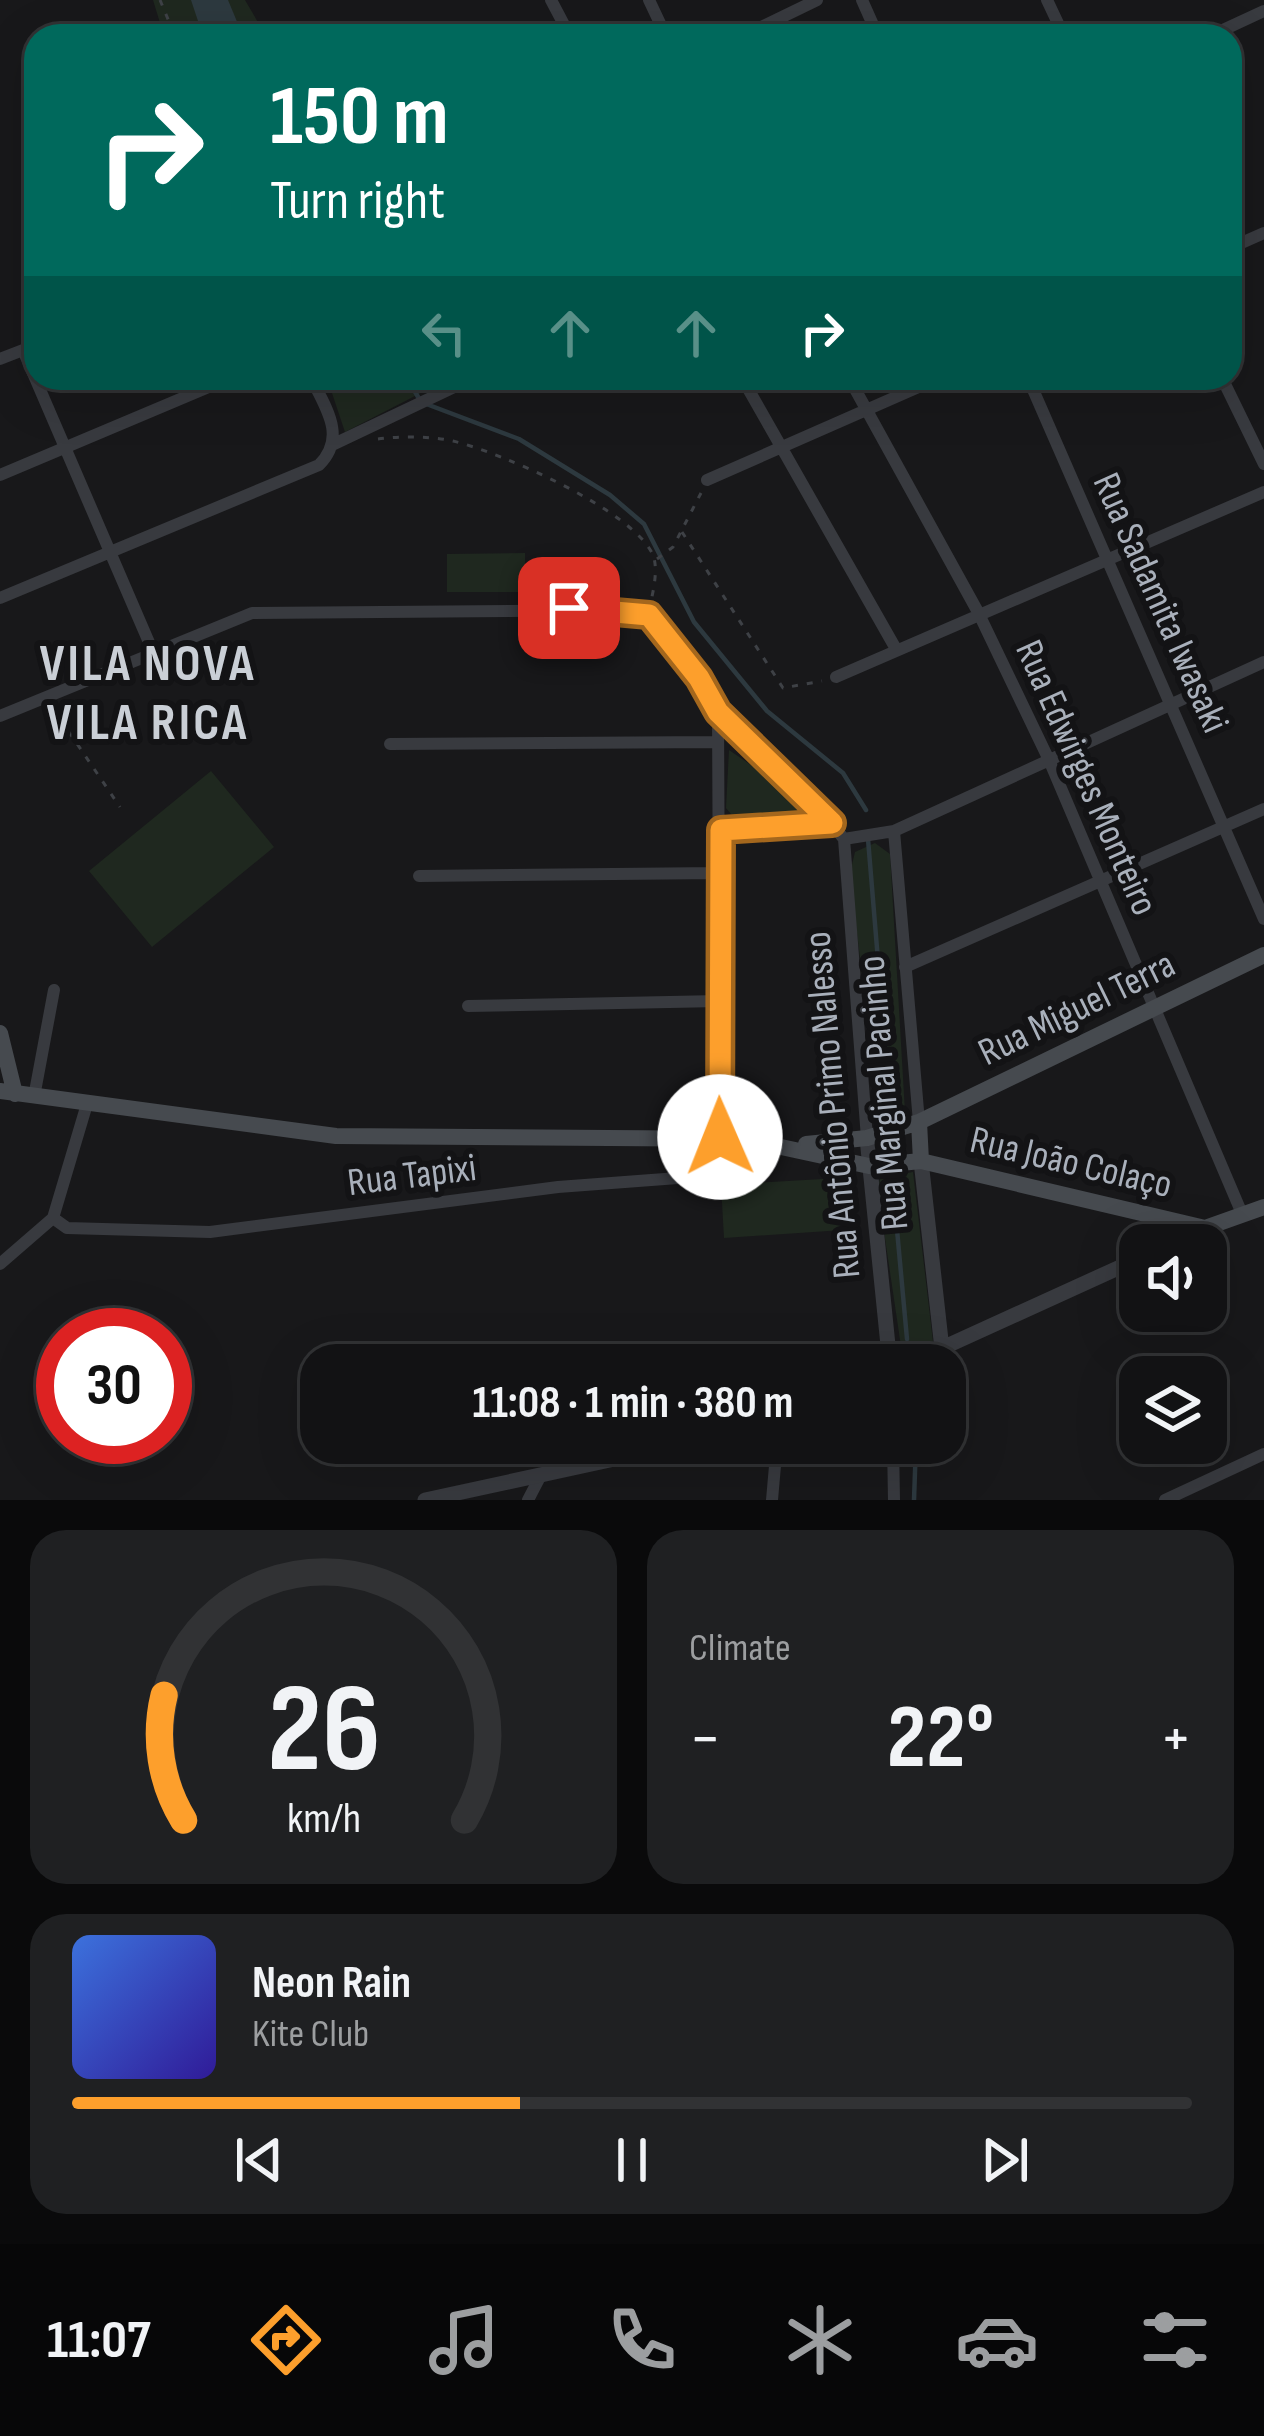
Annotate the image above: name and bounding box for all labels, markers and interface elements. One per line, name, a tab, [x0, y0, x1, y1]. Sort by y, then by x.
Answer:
text: 150 m	[270, 67, 449, 168]
icon: right	[72, 72, 228, 228]
text: Turn right	[270, 169, 445, 234]
icon: left	[411, 300, 477, 366]
icon: ahead	[537, 300, 603, 366]
icon: ahead	[663, 300, 729, 366]
icon: right	[789, 300, 855, 366]
street label: Rua Sadamita Iwasaki	[1082, 466, 1238, 740]
pin	[518, 557, 620, 659]
icon: arrive	[536, 575, 602, 641]
street label: Rua Edwirges Monteiro	[1004, 633, 1168, 923]
district label: VILA NOVA VILA RICA	[40, 634, 256, 754]
street label: Rua Antônio Primo Nalesso	[794, 930, 872, 1280]
street label: Rua Miguel Terra	[971, 941, 1183, 1077]
street label: Rua Marginal Pacinho	[849, 954, 919, 1232]
position arrow	[657, 1074, 783, 1200]
street label: Rua João Colaço	[965, 1117, 1177, 1209]
street label: Rua Tapixi	[345, 1145, 479, 1207]
map controls	[1119, 1224, 1227, 1464]
button: sound	[1119, 1224, 1227, 1332]
speed limit sign: 30	[36, 1308, 192, 1464]
button: layers	[1119, 1356, 1227, 1464]
text: 11:08 · 1 min · 380 m	[473, 1376, 793, 1431]
text: Climate	[689, 1625, 791, 1672]
text: 26	[267, 1657, 380, 1806]
text: 22°	[887, 1685, 994, 1793]
text: −	[689, 1700, 721, 1779]
text: +	[1160, 1700, 1192, 1779]
text: km/h	[286, 1793, 361, 1845]
text: Neon Rain	[252, 1956, 411, 2011]
text: Kite Club	[252, 2011, 369, 2058]
icon: previous	[226, 2127, 292, 2193]
icon: pause	[599, 2127, 665, 2193]
icon: next	[972, 2127, 1038, 2193]
icon: directions	[244, 2298, 328, 2382]
icon: music	[422, 2298, 506, 2382]
icon: phone	[600, 2298, 684, 2382]
icon: climate	[778, 2298, 862, 2382]
icon: car	[955, 2298, 1039, 2382]
icon: filters	[1133, 2298, 1217, 2382]
text: 11:07	[47, 2308, 151, 2373]

